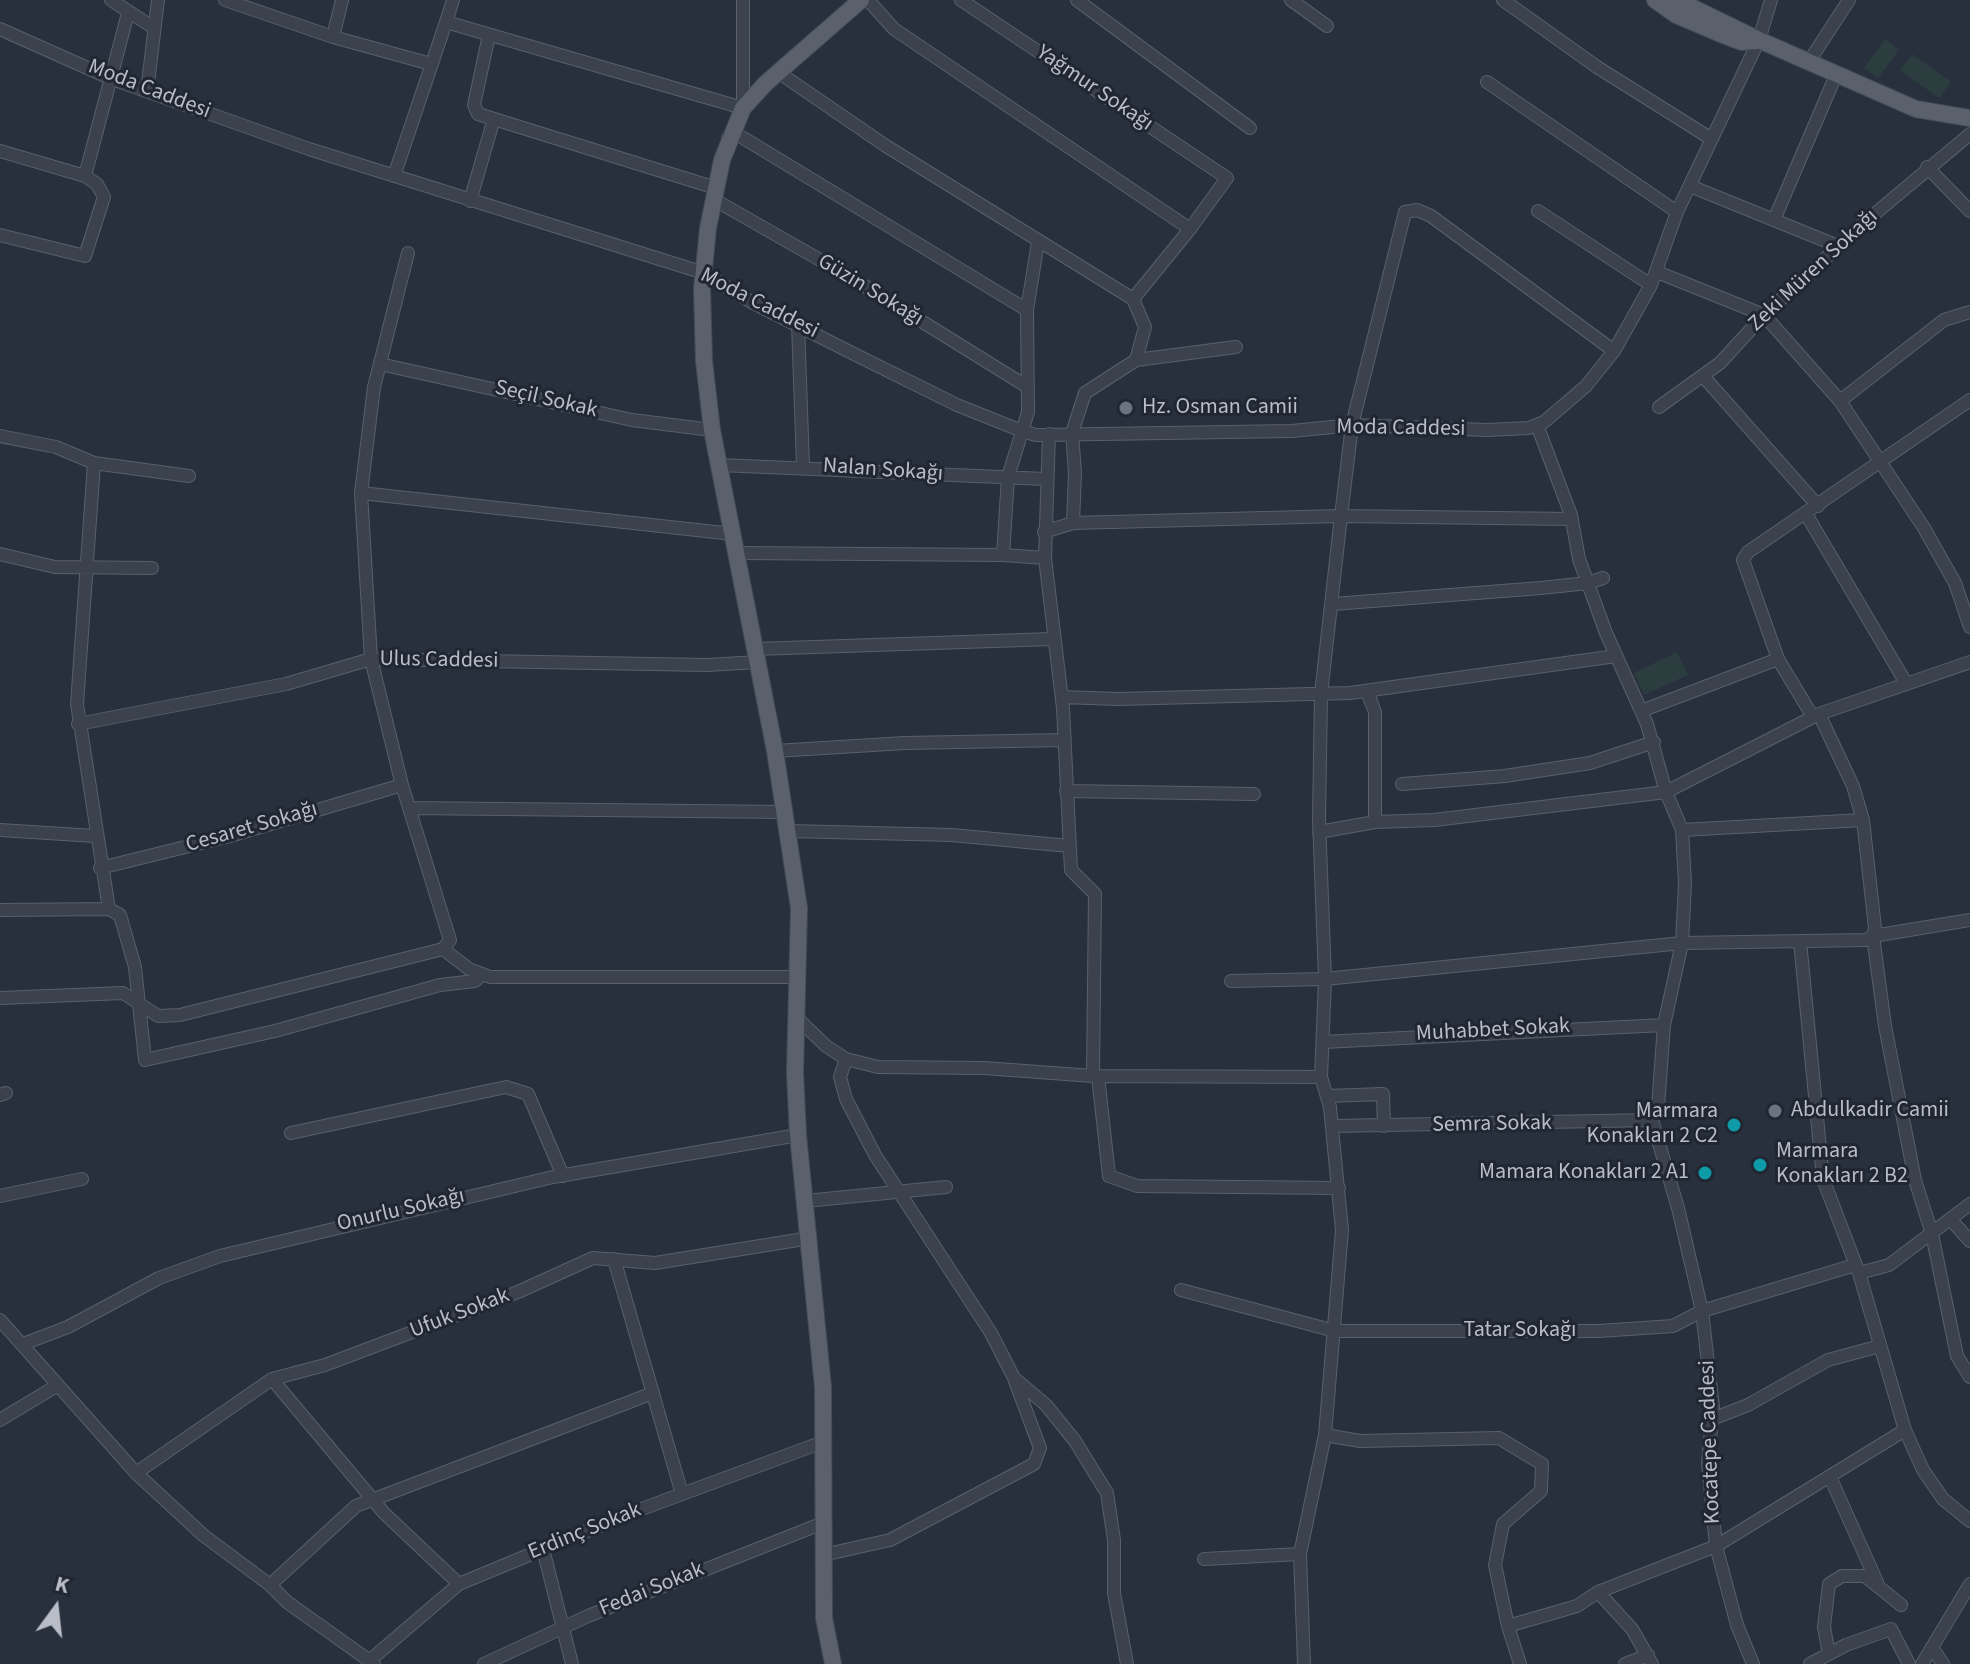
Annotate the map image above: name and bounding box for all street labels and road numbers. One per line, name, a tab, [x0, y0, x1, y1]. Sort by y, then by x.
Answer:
street label: Yağmur Sokağı	[1031, 40, 1157, 138]
street label: Moda Caddesi	[84, 55, 214, 125]
street label: Zeki Müren Sokağı	[1744, 204, 1884, 338]
street label: Güzin Sokağı	[812, 249, 928, 333]
street label: Moda Caddesi	[695, 263, 823, 345]
street label: Seçil Sokak	[492, 375, 600, 425]
street label: Moda Caddesi	[1336, 415, 1466, 443]
street label: Nalan Sokağı	[822, 454, 944, 488]
street label: Ulus Caddesi	[379, 647, 499, 675]
street label: Cesaret Sokağı	[183, 797, 321, 859]
street label: Muhabbet Sokak	[1415, 1014, 1571, 1048]
street label: Semra Sokak	[1432, 1111, 1552, 1139]
street label: Onurlu Sokağı	[335, 1183, 467, 1239]
street label: Ufuk Sokak	[407, 1283, 513, 1345]
street label: Tatar Sokağı	[1463, 1318, 1577, 1344]
street label: Kocatepe Caddesi	[1695, 1359, 1727, 1525]
street label: Erdinç Sokak	[525, 1497, 645, 1567]
street label: Fedai Sokak	[596, 1557, 708, 1623]

